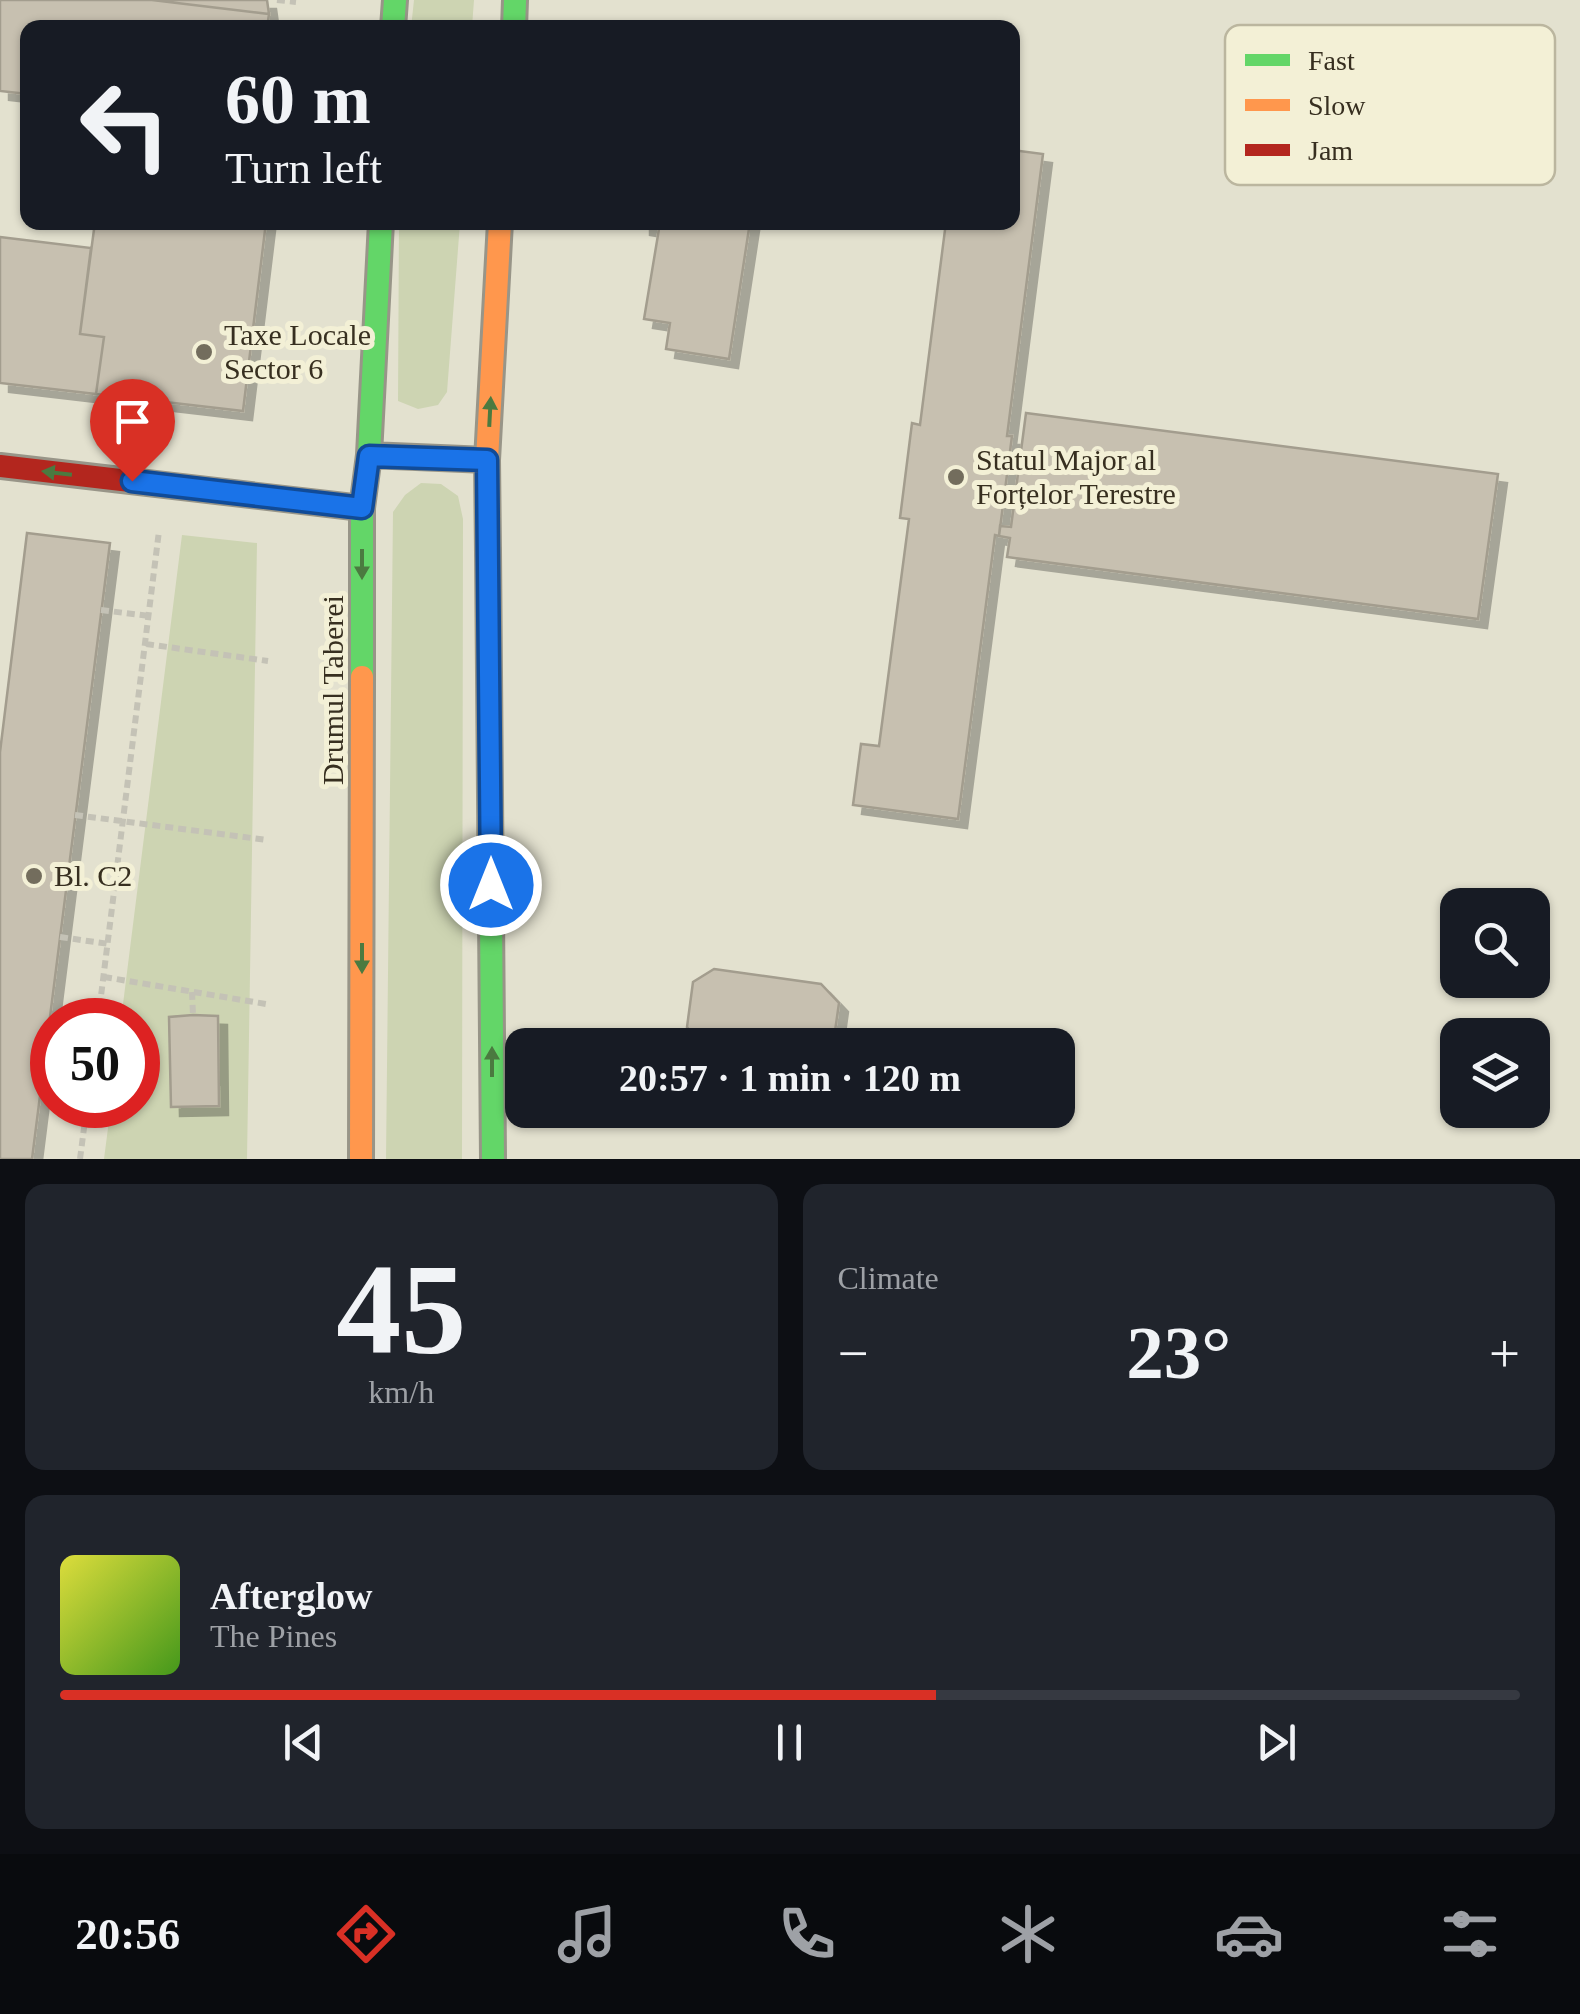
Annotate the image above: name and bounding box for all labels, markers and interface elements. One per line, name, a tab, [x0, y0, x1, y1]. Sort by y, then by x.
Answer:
legend	[1225, 25, 1555, 185]
text: Fast	[1308, 45, 1355, 76]
icon: left	[60, 60, 190, 190]
text: 60 m	[225, 61, 371, 138]
text: Slow	[1308, 90, 1366, 121]
text: Jam	[1308, 135, 1353, 166]
text: Turn left	[225, 143, 382, 193]
place label: Taxe Locale Sector 6	[224, 318, 371, 385]
marker: Taxe Locale Sector 6	[193, 341, 215, 363]
pin	[90, 379, 175, 482]
icon: arrive	[105, 394, 160, 449]
one-way arrow	[482, 396, 498, 428]
place label: Statul Major al Forțelor Terestre	[976, 443, 1176, 510]
one-way arrow	[40, 465, 72, 481]
marker: Statul Major al Forțelor Terestre	[945, 466, 967, 488]
one-way arrow	[354, 549, 370, 581]
street label: Drumul Taberei	[316, 595, 349, 785]
position arrow	[439, 833, 543, 937]
place label: Bl. C2	[54, 859, 132, 892]
marker: Bl. C2	[23, 865, 45, 887]
map controls	[1440, 888, 1550, 1128]
button: search	[1440, 888, 1550, 998]
one-way arrow	[354, 943, 370, 975]
speed limit sign: 50	[30, 998, 160, 1128]
button: layers	[1440, 1018, 1550, 1128]
one-way arrow	[484, 1045, 500, 1077]
text: 20:57 · 1 min · 120 m	[619, 1057, 961, 1099]
text: 45	[336, 1237, 466, 1381]
text: Climate	[838, 1260, 939, 1296]
text: 23°	[1126, 1311, 1231, 1394]
text: −	[838, 1323, 869, 1384]
text: +	[1489, 1323, 1520, 1384]
text: km/h	[368, 1374, 434, 1410]
text: Afterglow	[210, 1575, 372, 1617]
text: The Pines	[210, 1618, 337, 1654]
icon: previous	[276, 1715, 331, 1770]
icon: pause	[762, 1715, 817, 1770]
icon: next	[1249, 1715, 1304, 1770]
icon: directions	[331, 1899, 401, 1969]
icon: music	[552, 1899, 622, 1969]
icon: phone	[772, 1899, 842, 1969]
icon: climate	[993, 1899, 1063, 1969]
icon: car	[1214, 1899, 1284, 1969]
icon: filters	[1435, 1899, 1505, 1969]
text: 20:56	[75, 1909, 180, 1959]

